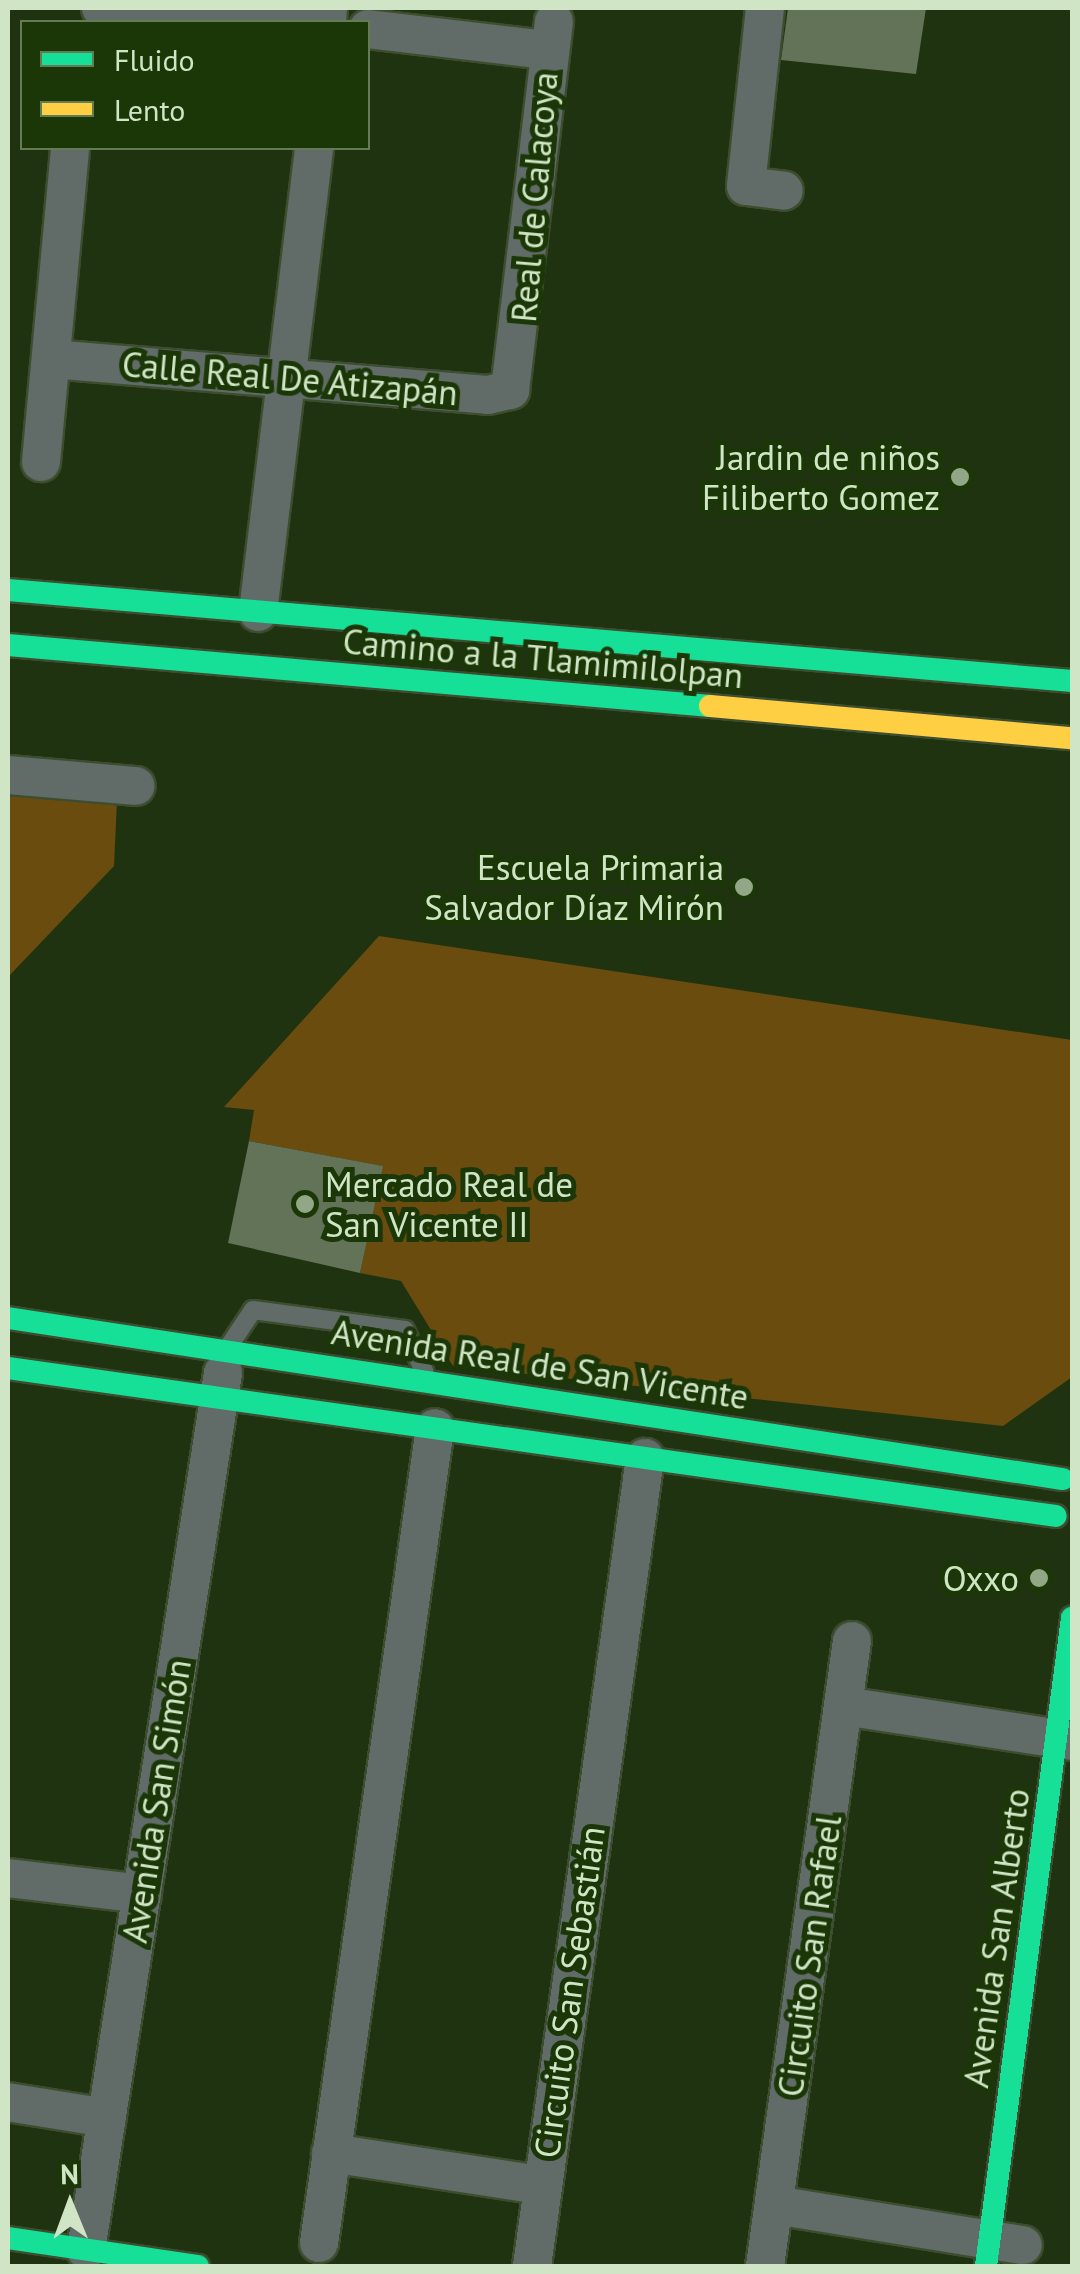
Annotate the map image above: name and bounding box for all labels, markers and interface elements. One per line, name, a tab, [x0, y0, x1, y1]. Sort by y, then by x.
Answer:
legend	[20, 20, 370, 150]
text: Fluido	[114, 40, 195, 79]
street label: Real de Calacoya	[502, 70, 566, 324]
text: Lento	[114, 90, 185, 129]
street label: Calle Real De Atizapán	[120, 342, 460, 414]
place label: Jardin de niños Filiberto Gomez	[702, 436, 940, 518]
marker: Jardin de niños Filiberto Gomez	[949, 466, 971, 488]
street label: Camino a la Tlamimilolpan	[341, 620, 745, 696]
place label: Escuela Primaria Salvador Díaz Mirón	[423, 846, 724, 928]
marker: Escuela Primaria Salvador Díaz Mirón	[733, 876, 755, 898]
place label: Mercado Real de San Vicente II	[325, 1163, 573, 1245]
marker: Mercado Real de San Vicente II	[294, 1193, 316, 1215]
street label: Avenida Real de San Vicente	[328, 1310, 752, 1418]
place label: Oxxo	[943, 1557, 1019, 1599]
marker: Oxxo	[1028, 1567, 1050, 1589]
street label: Avenida San Simón	[113, 1656, 199, 1946]
street label: Avenida San Alberto	[954, 1785, 1038, 2091]
street label: Circuito San Rafael	[768, 1813, 850, 2099]
street label: Circuito San Sebastián	[525, 1823, 613, 2161]
north arrow	[20, 2154, 120, 2254]
text: N	[60, 2155, 79, 2192]

